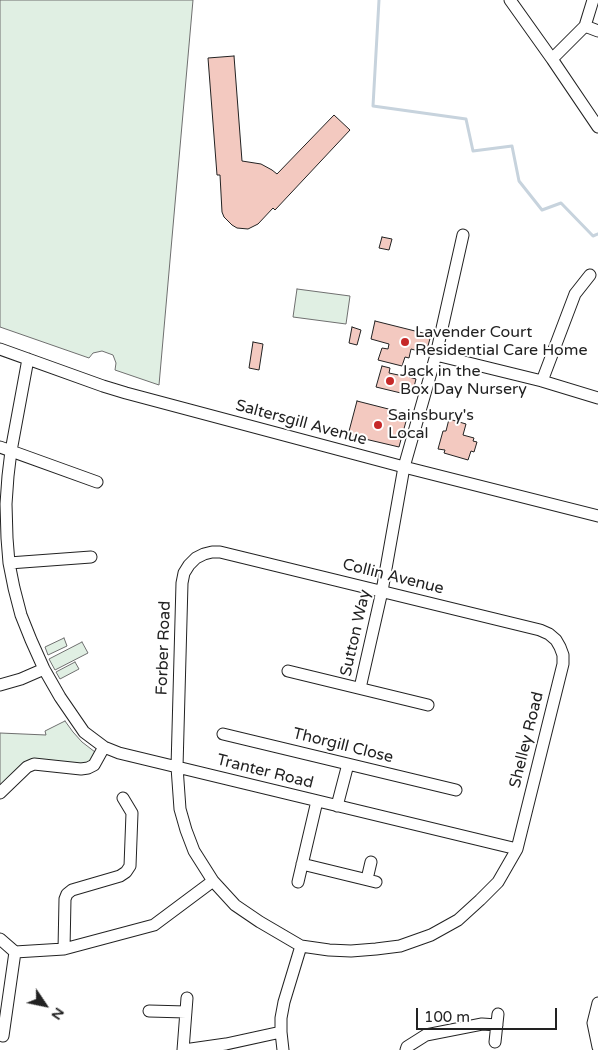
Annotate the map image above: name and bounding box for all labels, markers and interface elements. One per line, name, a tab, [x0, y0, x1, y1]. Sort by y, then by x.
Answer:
place label: Lavender Court Residential Care Home	[415, 323, 588, 361]
marker: Lavender Court Residential Care Home	[399, 336, 411, 348]
place label: Jack in the Box Day Nursery	[400, 362, 527, 400]
marker: Jack in the Box Day Nursery	[384, 375, 396, 387]
street label: Saltersgill Avenue	[233, 396, 369, 450]
place label: Sainsbury's Local	[388, 406, 474, 444]
marker: Sainsbury's Local	[372, 419, 384, 431]
street label: Collin Avenue	[340, 555, 446, 599]
street label: Sutton Way	[337, 588, 375, 678]
street label: Forber Road	[153, 600, 175, 696]
street label: Shelley Road	[506, 690, 548, 790]
street label: Thorgill Close	[291, 724, 395, 768]
street label: Tranter Road	[215, 751, 315, 793]
north arrow	[20, 980, 70, 1030]
scale bar	[418, 998, 559, 1030]
text: N	[48, 1004, 68, 1023]
text: 100 m	[424, 1008, 470, 1026]

